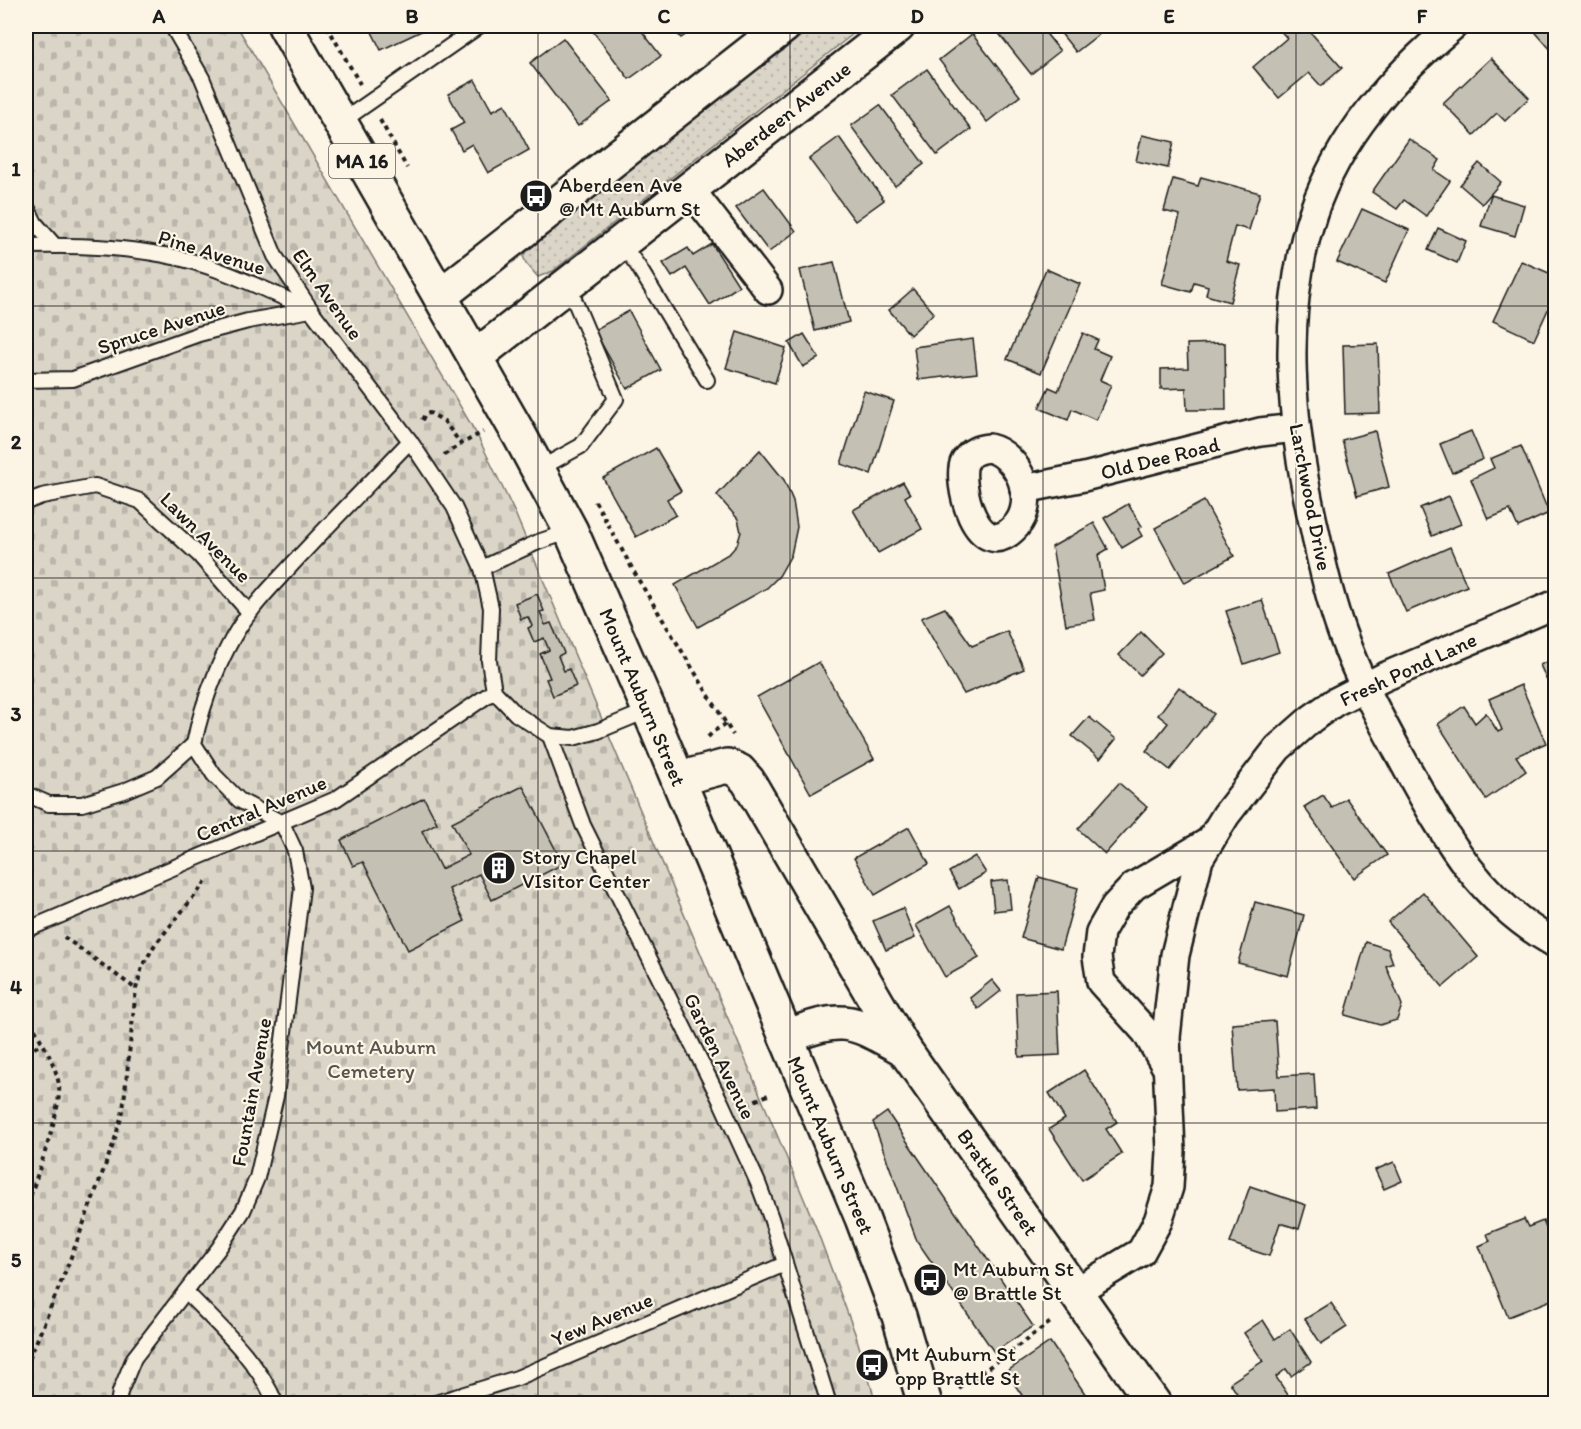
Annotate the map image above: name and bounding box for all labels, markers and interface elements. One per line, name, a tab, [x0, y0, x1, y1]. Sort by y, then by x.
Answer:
text: A	[152, 4, 166, 28]
text: B	[406, 4, 419, 28]
text: C	[658, 4, 671, 28]
text: D	[910, 4, 924, 28]
text: E	[1163, 4, 1175, 28]
text: F	[1417, 4, 1428, 28]
street label: Aberdeen Avenue	[716, 56, 856, 172]
road number: MA 16	[329, 144, 395, 178]
text: 1	[11, 157, 21, 181]
place label: Aberdeen Ave @ Mt Auburn St	[559, 172, 701, 221]
bus stop icon: Aberdeen Ave @ Mt Auburn St	[518, 178, 554, 214]
street label: Pine Avenue	[155, 224, 269, 280]
street label: Elm Avenue	[287, 243, 369, 345]
street label: Spruce Avenue	[94, 295, 228, 359]
street label: Larchwood Drive	[1284, 421, 1338, 573]
text: 2	[11, 430, 22, 454]
street label: Old Dee Road	[1098, 431, 1223, 485]
street label: Lawn Avenue	[155, 486, 257, 588]
street label: Mount Auburn Street	[594, 604, 692, 790]
street label: Fresh Pond Lane	[1336, 626, 1480, 712]
text: 3	[11, 702, 22, 726]
street label: Central Avenue	[192, 769, 330, 847]
place label: Story Chapel VIsitor Center	[522, 844, 651, 893]
building icon: Story Chapel VIsitor Center	[481, 850, 517, 886]
text: 4	[10, 975, 22, 999]
street label: Garden Avenue	[679, 989, 761, 1123]
street label: Fountain Avenue	[226, 1016, 276, 1168]
park label: Mount Auburn Cemetery	[306, 1034, 436, 1083]
street label: Mount Auburn Street	[782, 1052, 880, 1238]
street label: Brattle Street	[952, 1124, 1044, 1240]
text: 5	[11, 1248, 22, 1272]
place label: Mt Auburn St @ Brattle St	[953, 1256, 1074, 1305]
bus stop icon: Mt Auburn St @ Brattle St	[912, 1262, 948, 1298]
street label: Yew Avenue	[548, 1286, 656, 1352]
place label: Mt Auburn St opp Brattle St	[895, 1341, 1020, 1390]
bus stop icon: Mt Auburn St opp Brattle St	[854, 1347, 890, 1383]

